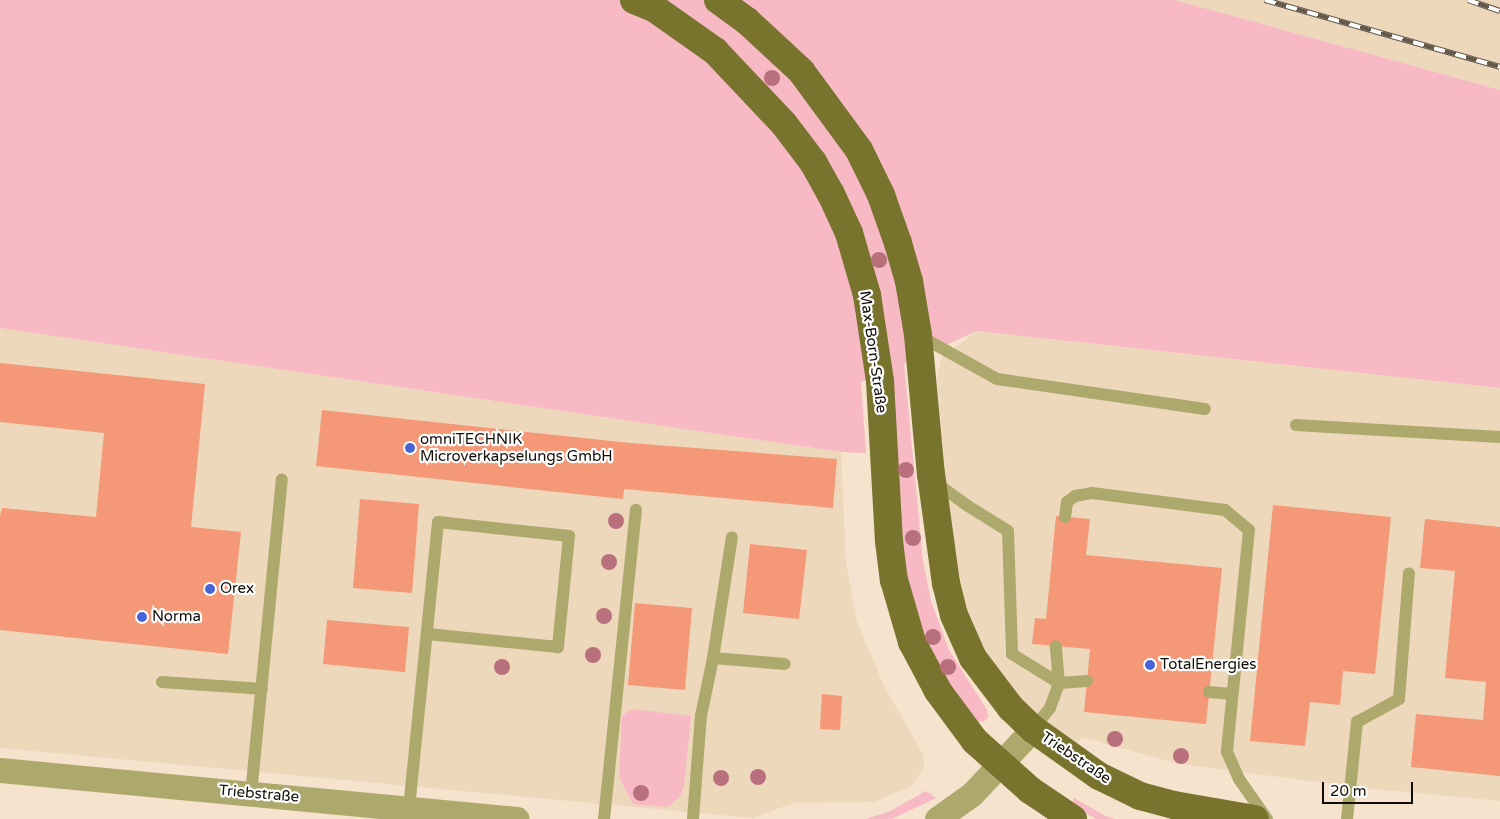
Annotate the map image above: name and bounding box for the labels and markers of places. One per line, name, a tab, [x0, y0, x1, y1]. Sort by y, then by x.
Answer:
place label: omniTECHNIK Microverkapselungs GmbH	[420, 430, 613, 465]
marker: omniTECHNIK Microverkapselungs GmbH	[404, 442, 416, 454]
place label: Orex	[220, 580, 254, 598]
marker: Orex	[204, 583, 216, 595]
place label: Norma	[152, 608, 201, 626]
marker: Norma	[136, 611, 148, 623]
place label: TotalEnergies	[1160, 656, 1256, 674]
marker: TotalEnergies	[1144, 659, 1156, 671]

